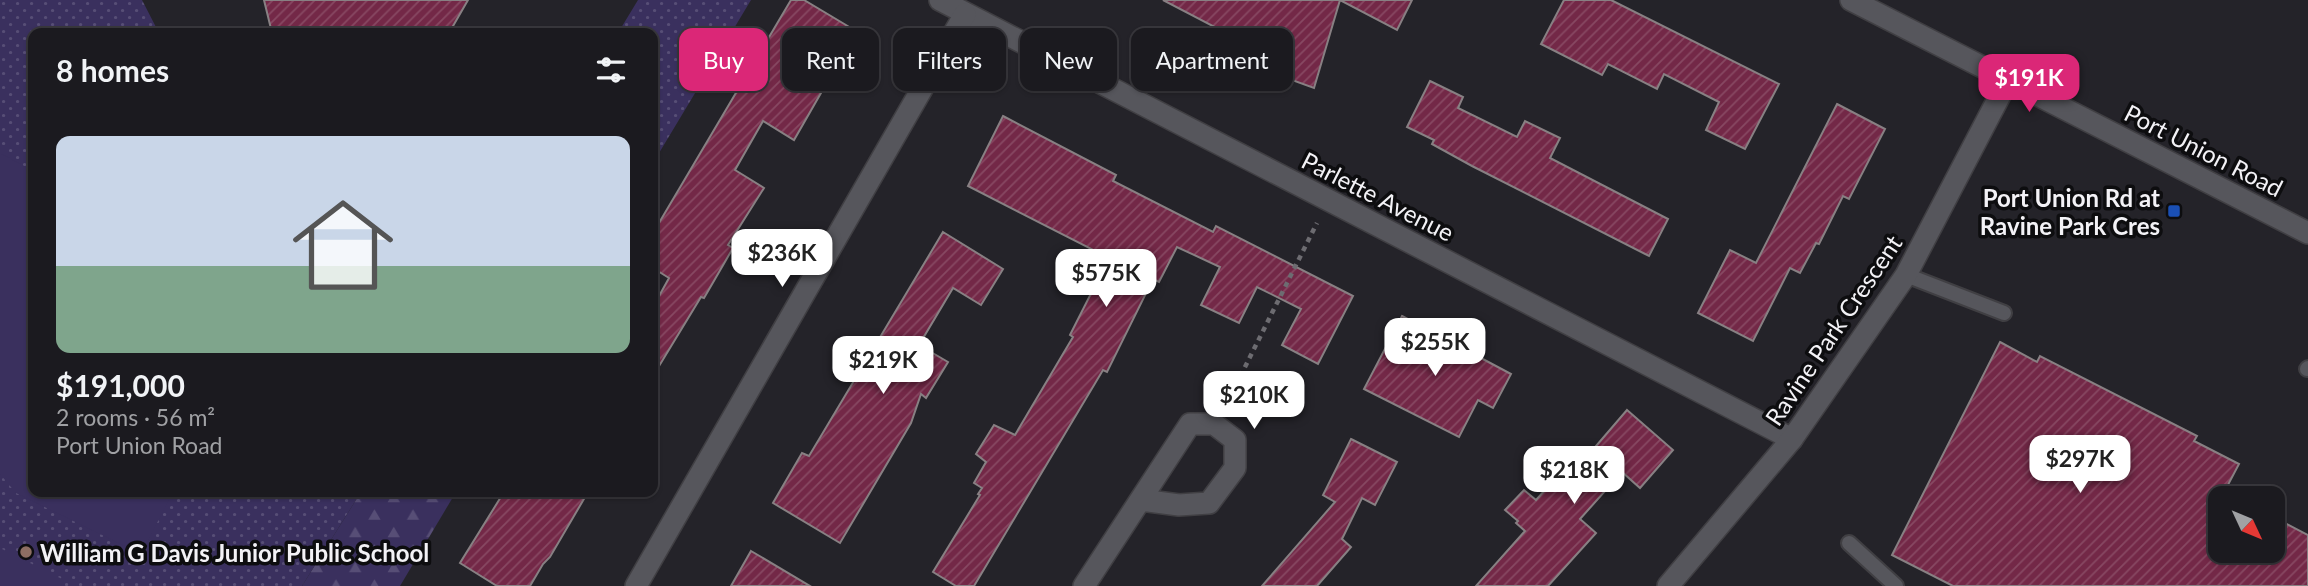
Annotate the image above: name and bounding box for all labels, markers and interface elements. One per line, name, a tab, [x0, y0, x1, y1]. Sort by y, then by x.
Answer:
chip: Buy	[679, 28, 768, 91]
chip: Rent	[782, 28, 879, 91]
chip: Filters	[893, 28, 1006, 91]
chip: New	[1020, 28, 1117, 91]
chip: Apartment	[1131, 28, 1293, 91]
icon: filters	[592, 51, 630, 89]
text: 8 homes	[56, 52, 169, 88]
pin: $191K	[1980, 54, 2078, 114]
text: $191K	[1994, 63, 2064, 91]
street label: Port Union Road	[2120, 98, 2288, 202]
street label: Parlette Avenue	[1297, 145, 1459, 247]
icon: home	[280, 182, 406, 308]
place label: Port Union Rd at Ravine Park Cres	[1980, 183, 2160, 240]
marker: Port Union Rd at Ravine Park Cres	[2166, 203, 2182, 219]
street label: Ravine Park Crescent	[1759, 229, 1908, 431]
pin: $236K	[733, 230, 831, 289]
text: $236K	[747, 238, 817, 266]
pin: $575K	[1057, 250, 1155, 309]
text: $575K	[1071, 258, 1141, 286]
pin: $255K	[1386, 318, 1484, 378]
text: $255K	[1400, 327, 1470, 355]
pin: $219K	[834, 336, 932, 396]
text: $219K	[848, 345, 918, 373]
text: $191,000	[56, 367, 185, 403]
pin: $210K	[1205, 372, 1303, 431]
text: $210K	[1219, 380, 1289, 408]
text: 2 rooms · 56 m²	[56, 403, 215, 431]
text: Port Union Road	[56, 431, 222, 459]
pin: $297K	[2031, 435, 2129, 495]
text: $297K	[2045, 444, 2115, 472]
pin: $218K	[1525, 447, 1623, 506]
text: $218K	[1539, 455, 1609, 483]
north arrow	[2208, 486, 2286, 564]
map controls	[2208, 486, 2285, 563]
place label: William G Davis Junior Public School	[40, 538, 429, 567]
marker: William G Davis Junior Public School	[18, 544, 34, 560]

